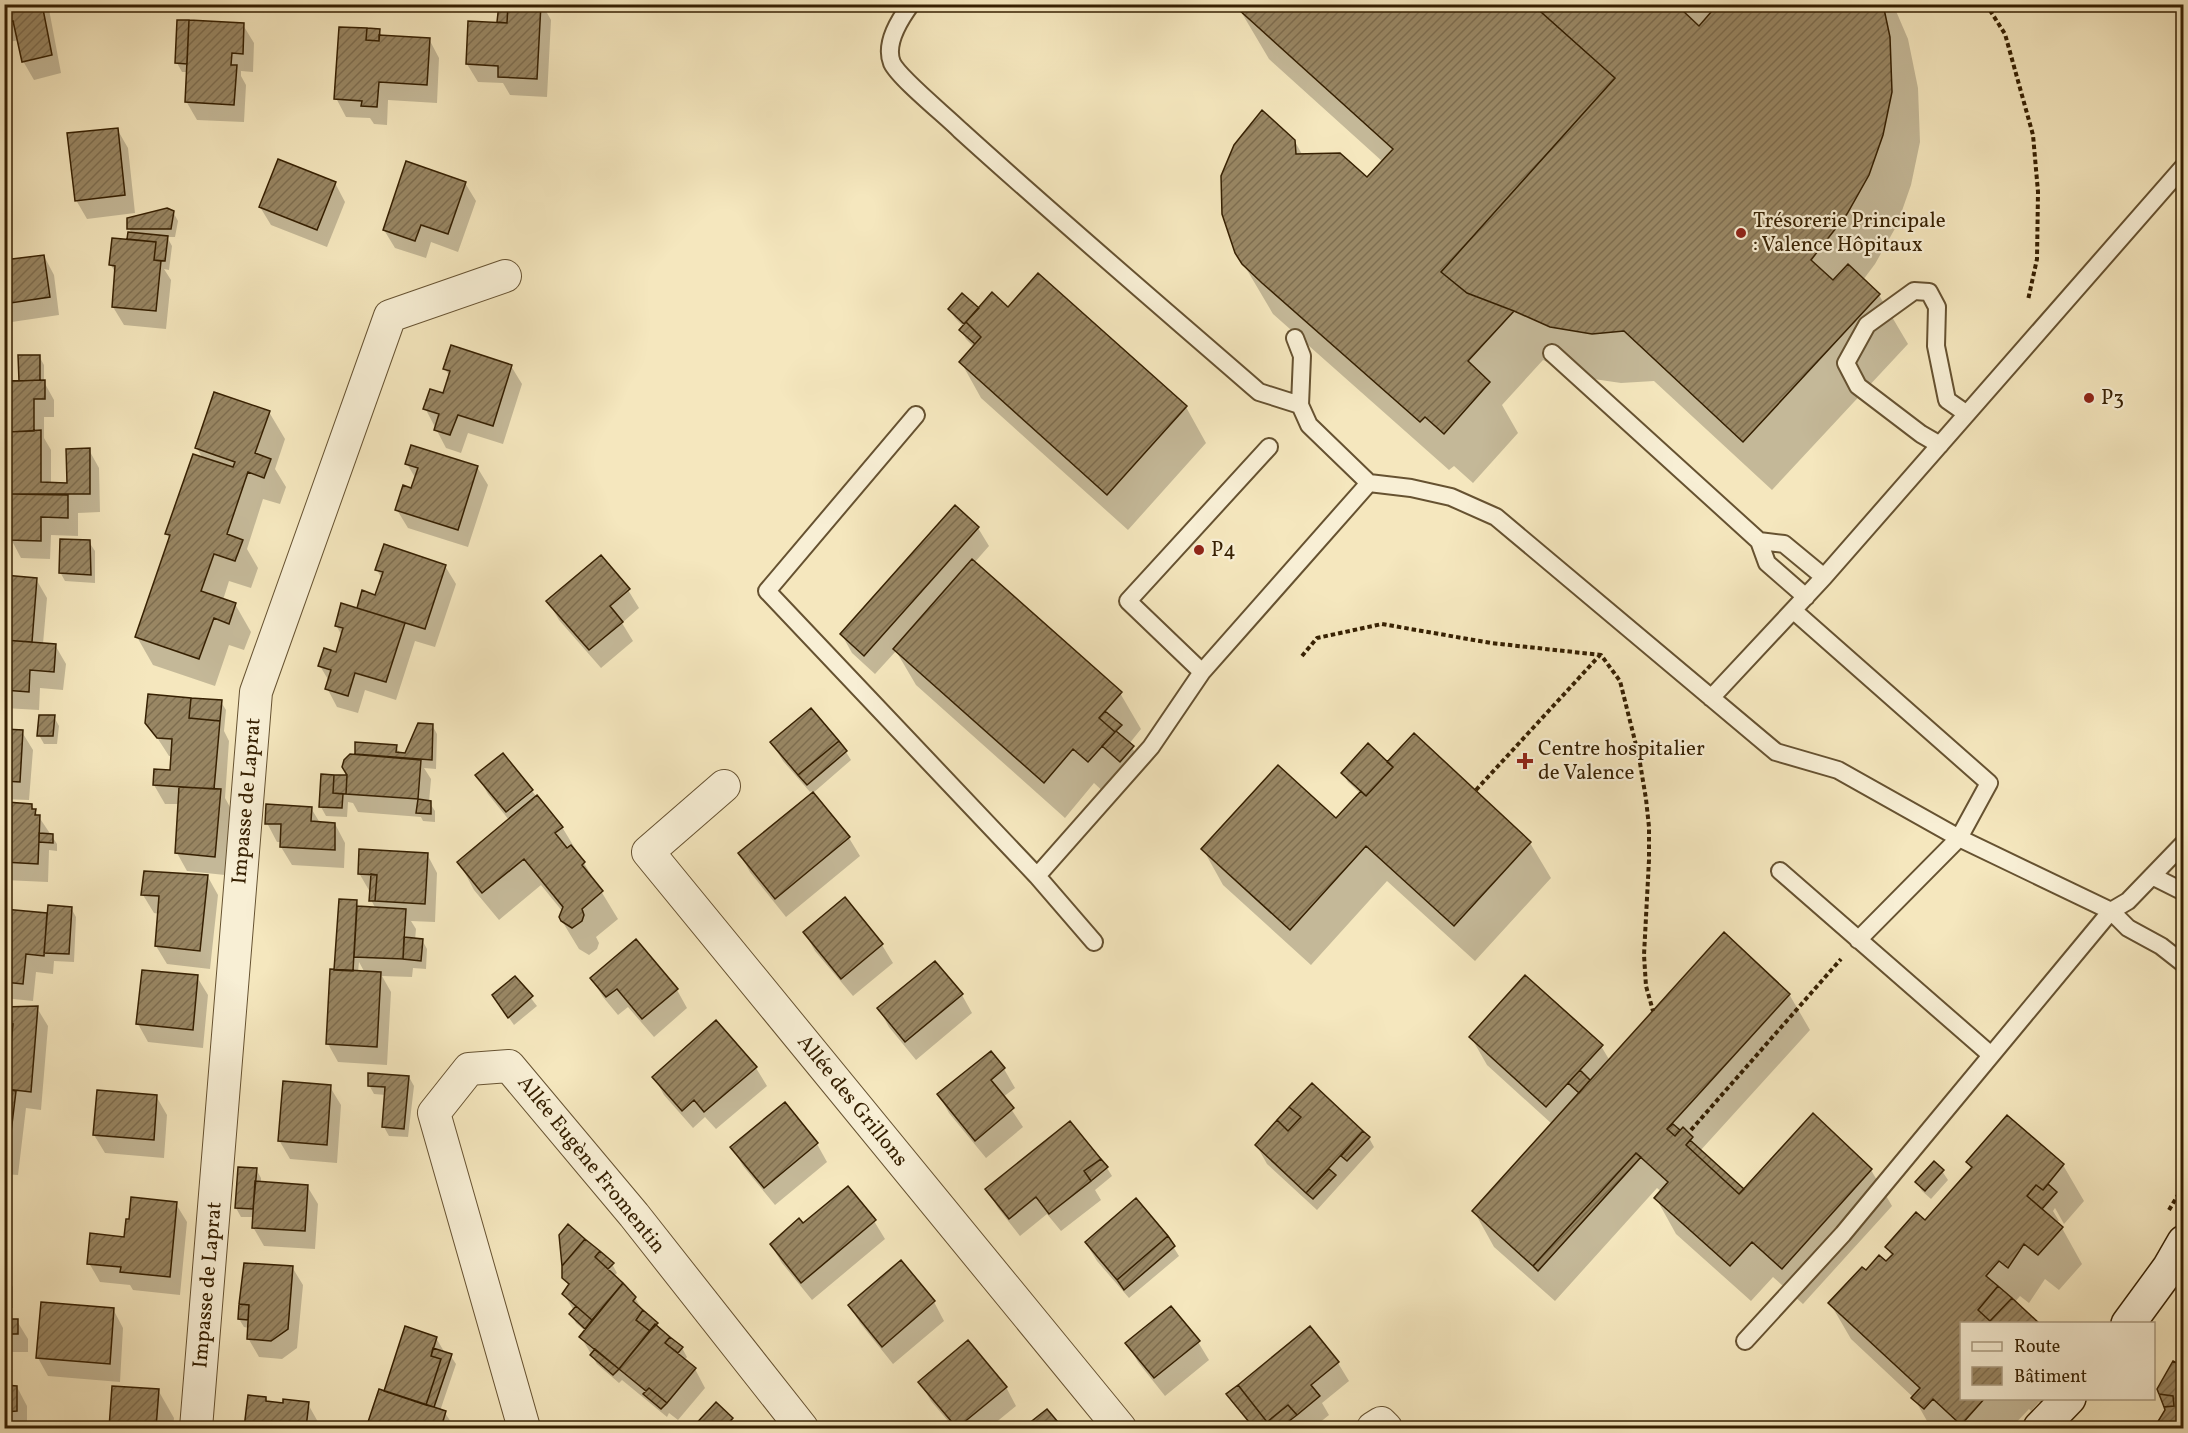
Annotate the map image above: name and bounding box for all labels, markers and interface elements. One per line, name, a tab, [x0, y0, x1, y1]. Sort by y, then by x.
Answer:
place label: Trésorerie Principale : Valence Hôpitaux	[1753, 207, 1946, 260]
marker: Trésorerie Principale : Valence Hôpitaux	[1734, 226, 1748, 240]
place label: P3	[2101, 384, 2124, 413]
marker: P3	[2082, 391, 2096, 405]
place label: P4	[1211, 536, 1236, 565]
marker: P4	[1192, 543, 1206, 557]
street label: Impasse de Laprat	[225, 716, 269, 886]
place label: Centre hospitalier de Valence	[1538, 735, 1705, 788]
marker: Centre hospitalier de Valence	[1516, 752, 1534, 770]
street label: Allée des Grillons	[790, 1029, 914, 1173]
street label: Allée Eugène Fromentin	[510, 1070, 672, 1260]
street label: Impasse de Laprat	[186, 1200, 230, 1370]
legend	[1960, 1322, 2155, 1400]
text: Route	[2014, 1335, 2060, 1360]
text: Bâtiment	[2014, 1365, 2087, 1390]

